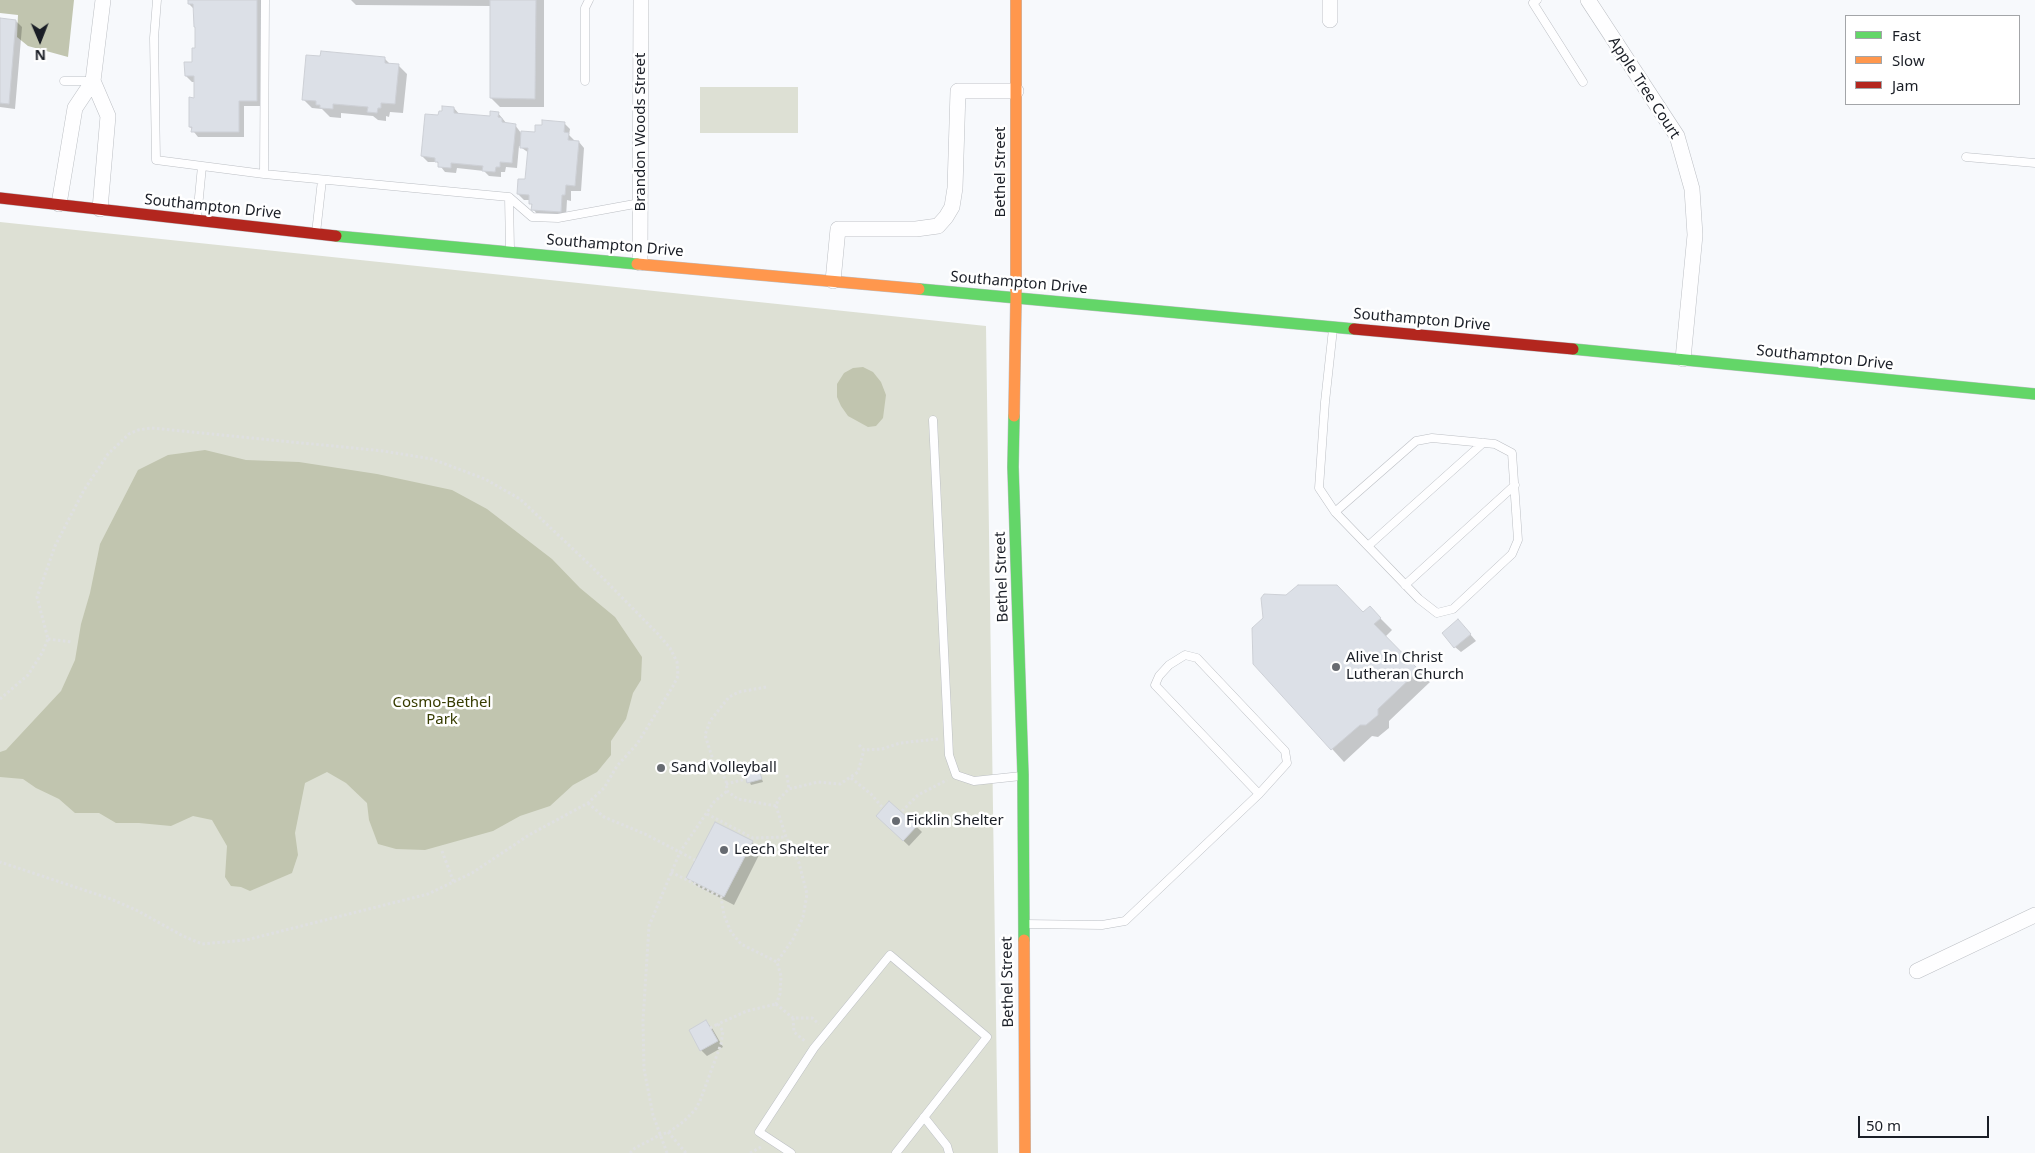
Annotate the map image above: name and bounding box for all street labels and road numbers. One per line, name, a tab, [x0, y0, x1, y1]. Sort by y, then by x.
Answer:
street label: Apple Tree Court	[1604, 34, 1684, 142]
street label: Brandon Woods Street	[632, 53, 650, 211]
street label: Bethel Street	[992, 126, 1010, 218]
street label: Southampton Drive	[144, 191, 282, 223]
street label: Southampton Drive	[546, 231, 684, 261]
street label: Southampton Drive	[950, 268, 1088, 298]
street label: Southampton Drive	[1353, 305, 1491, 335]
street label: Southampton Drive	[1756, 342, 1894, 374]
street label: Bethel Street	[991, 531, 1013, 623]
street label: Bethel Street	[998, 936, 1018, 1028]

